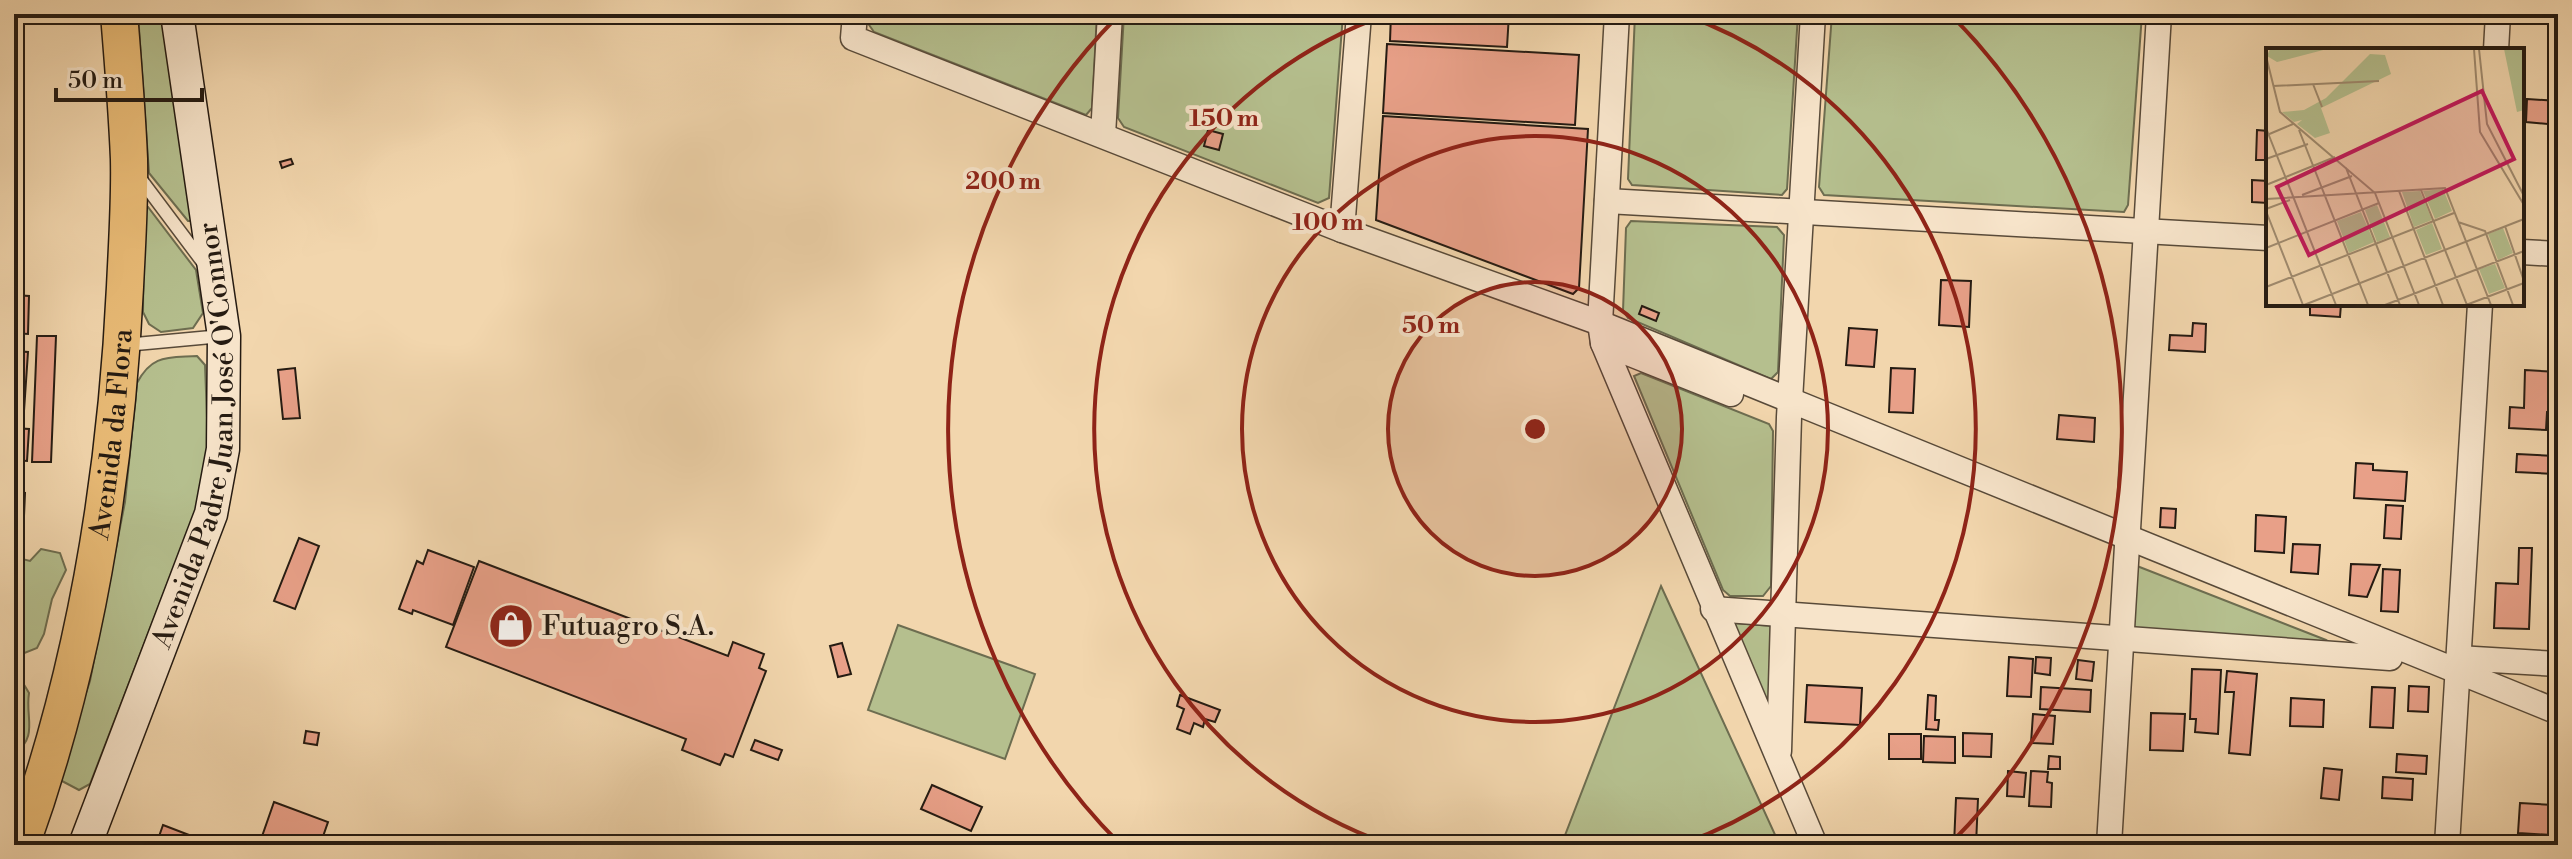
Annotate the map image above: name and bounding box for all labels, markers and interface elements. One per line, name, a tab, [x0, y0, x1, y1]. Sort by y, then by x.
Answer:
inset map	[2266, 48, 2524, 306]
scale bar	[56, 52, 202, 102]
text: 50 m	[68, 66, 123, 96]
text: 150 m	[1189, 104, 1259, 134]
text: 200 m	[965, 167, 1041, 197]
text: 100 m	[1292, 208, 1364, 238]
street label: Avenida Padre Juan José O'Connor	[144, 220, 243, 654]
text: 50 m	[1402, 311, 1460, 341]
street label: Avenida da Flora	[81, 327, 140, 543]
centre of rings	[1521, 415, 1549, 443]
shop icon: Futuagro S.A.	[487, 602, 535, 650]
place label: Futuagro S.A.	[542, 609, 714, 644]

